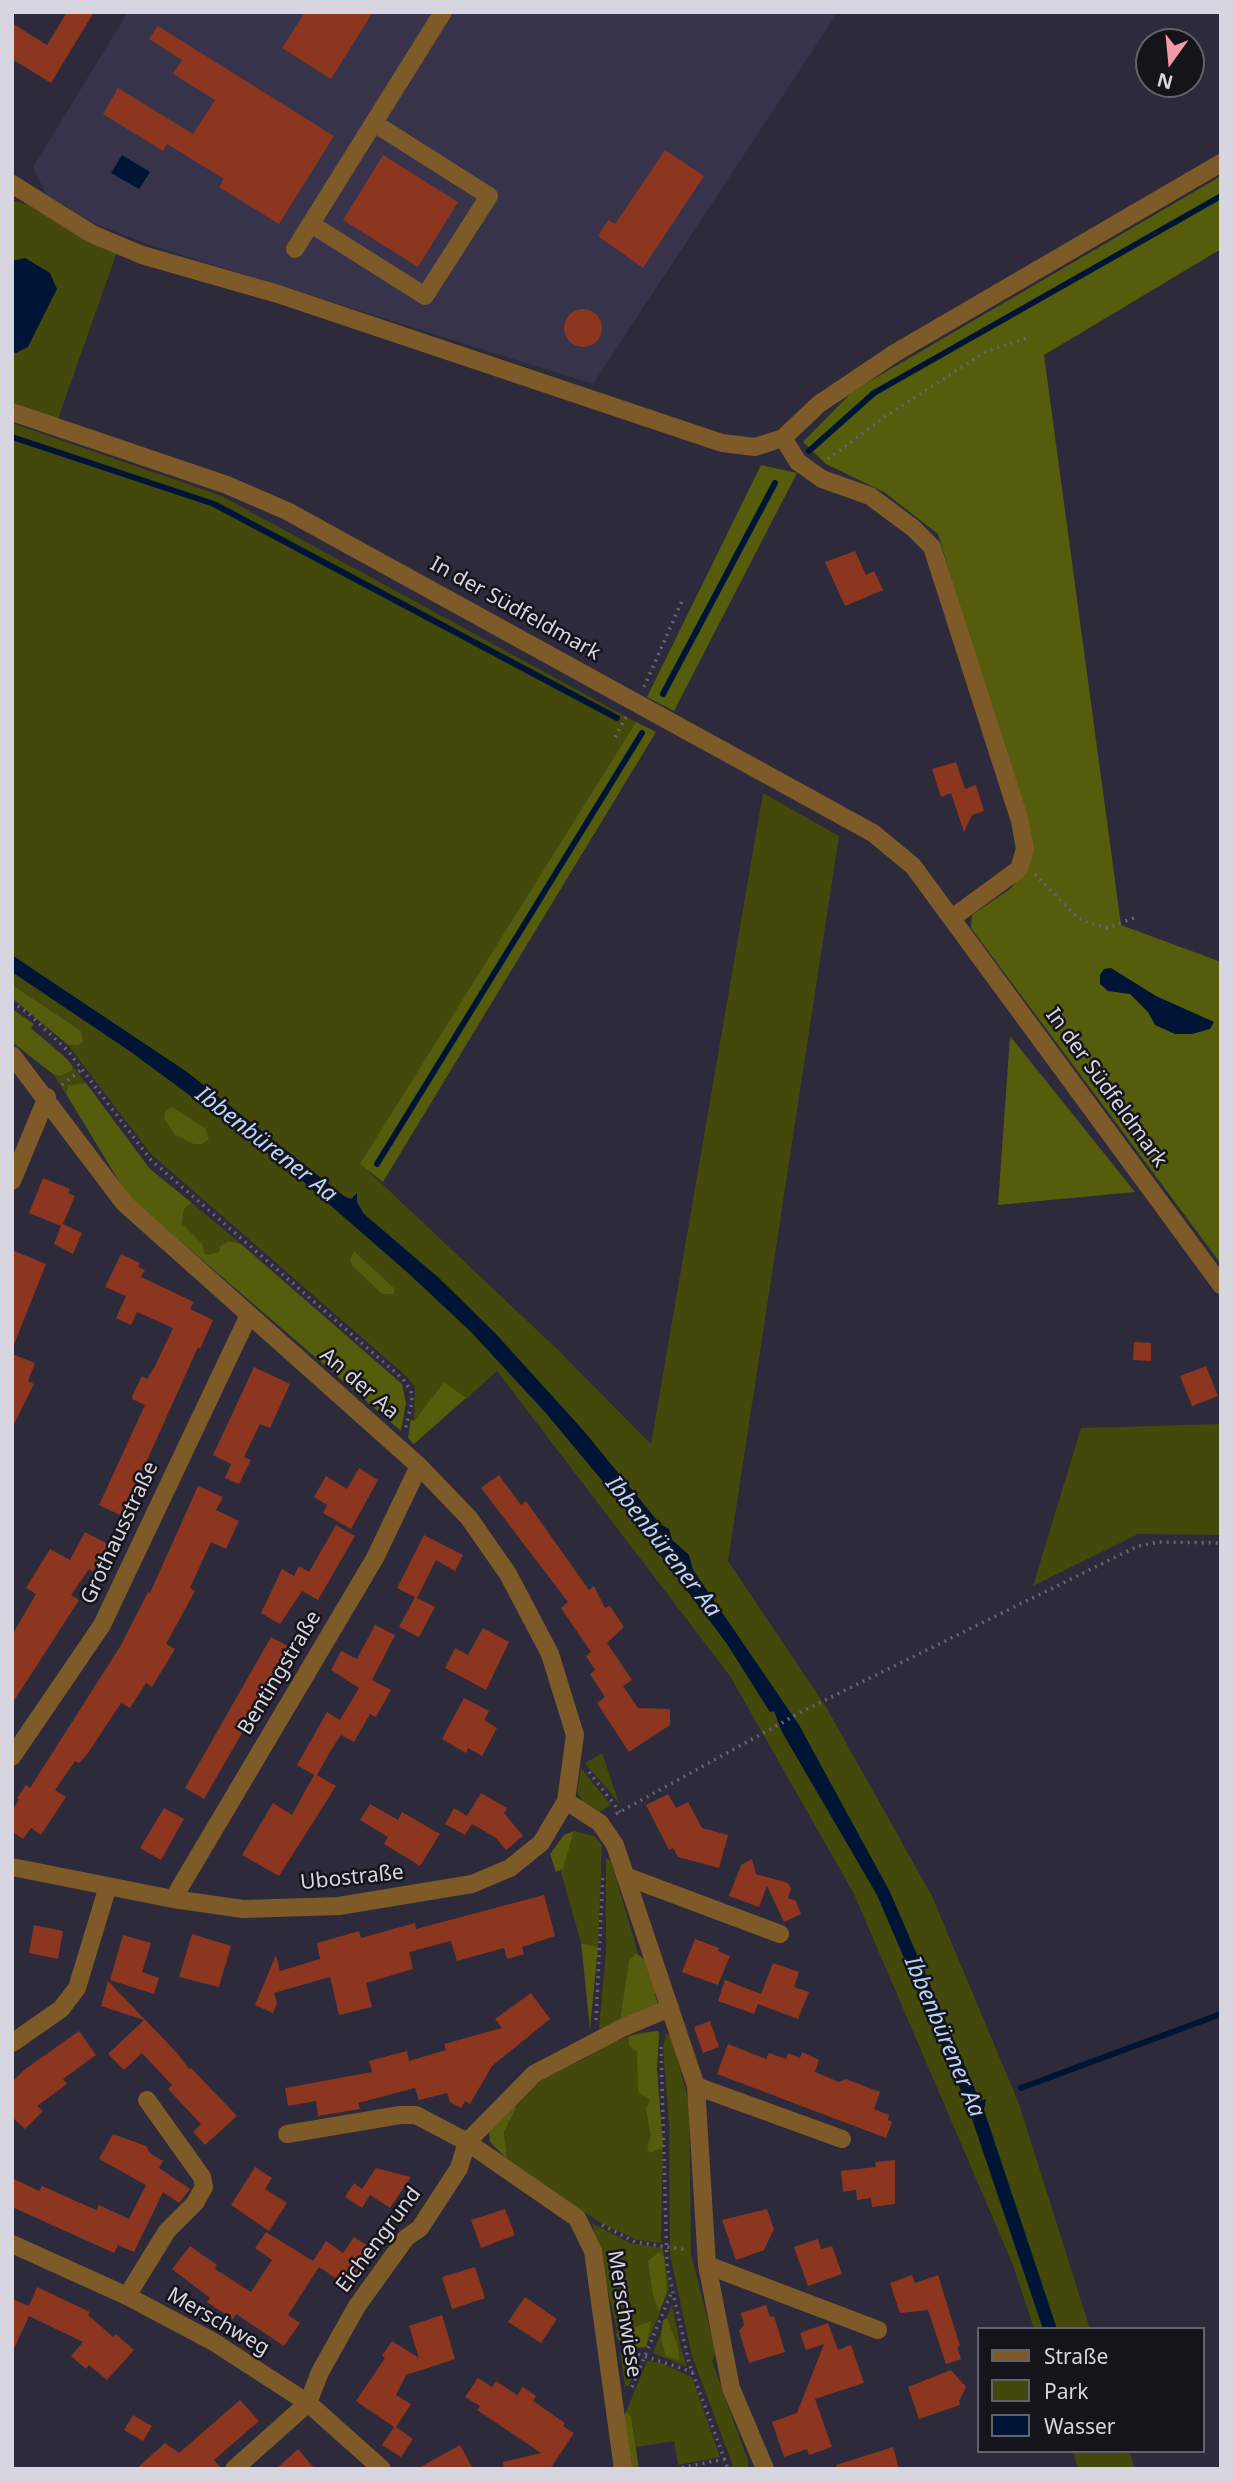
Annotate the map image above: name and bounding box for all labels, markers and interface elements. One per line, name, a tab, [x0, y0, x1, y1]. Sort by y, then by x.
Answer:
north arrow	[1135, 28, 1205, 98]
text: N	[1154, 67, 1176, 96]
street label: In der Südfeldmark	[426, 552, 604, 666]
street label: In der Südfeldmark	[1040, 1004, 1172, 1172]
water label: Ibbenbürener Aa	[190, 1081, 342, 1209]
street label: An der Aa	[315, 1343, 403, 1425]
street label: Grothausstraße	[76, 1458, 164, 1608]
water label: Ibbenbürener Aa	[599, 1471, 727, 1623]
street label: Bentingstraße	[233, 1606, 327, 1740]
street label: Ubostraße	[299, 1860, 405, 1896]
water label: Ibbenbürener Aa	[898, 1953, 990, 2121]
street label: Eichengrund	[331, 2182, 427, 2298]
street label: Merschwiese	[602, 2249, 646, 2379]
street label: Merschweg	[162, 2283, 274, 2361]
legend	[978, 2327, 1205, 2453]
text: Straße	[1044, 2342, 1108, 2370]
text: Park	[1044, 2377, 1088, 2405]
text: Wasser	[1044, 2412, 1116, 2440]

